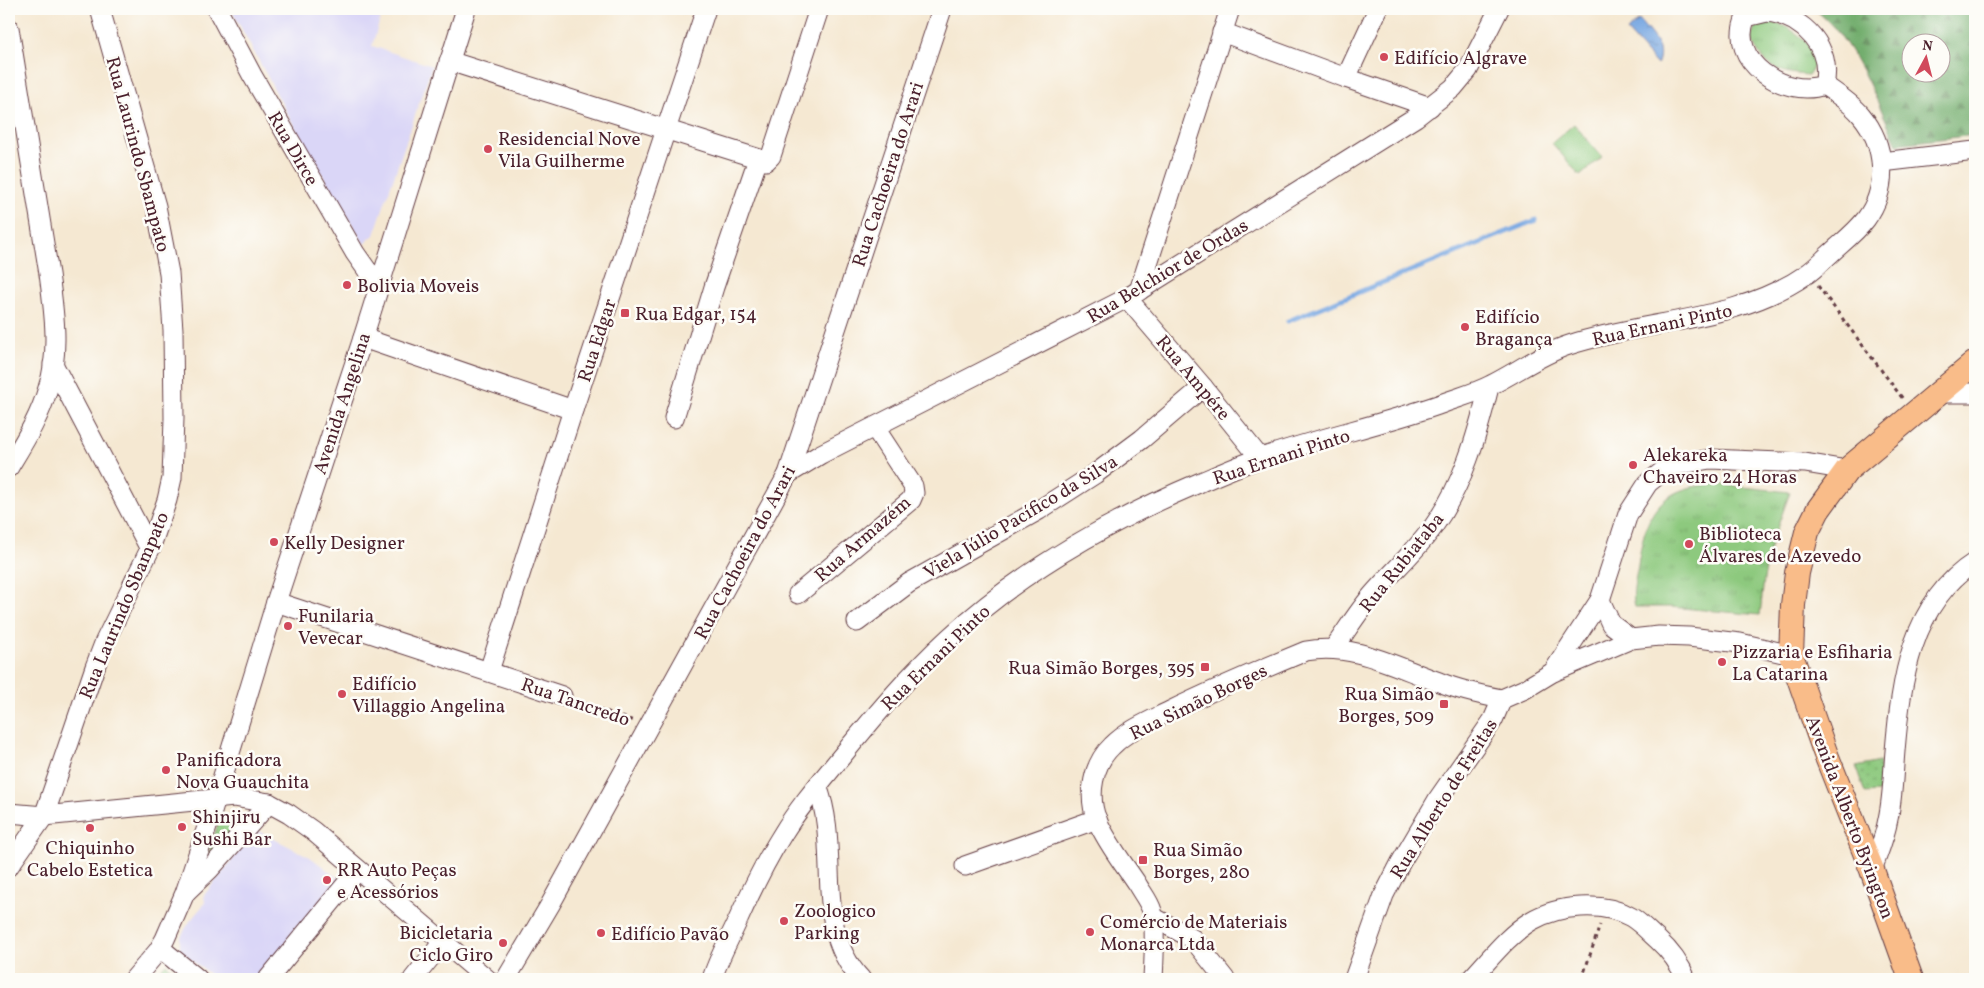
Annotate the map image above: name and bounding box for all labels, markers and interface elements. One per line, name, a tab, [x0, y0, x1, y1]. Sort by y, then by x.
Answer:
north arrow	[1902, 32, 1952, 82]
text: N	[1921, 37, 1934, 57]
place label: Edifício Algrave	[1394, 46, 1527, 72]
marker: Edifício Algrave	[1378, 51, 1390, 63]
street label: Rua Laurindo Sbampato	[98, 54, 176, 255]
street label: Rua Cachoeira do Arari	[847, 78, 931, 271]
street label: Rua Dirce	[261, 107, 324, 191]
place label: Residencial Nove Vila Guilherme	[498, 127, 641, 175]
marker: Residencial Nove Vila Guilherme	[482, 143, 494, 155]
street label: Rua Belchior de Ordas	[1082, 213, 1254, 330]
place label: Bolivia Moveis	[357, 274, 479, 300]
marker: Bolivia Moveis	[341, 279, 353, 291]
street label: Rua Edgar	[572, 296, 624, 386]
street label: Rua Ernani Pinto	[1590, 298, 1735, 354]
place label: Rua Edgar, 154	[635, 302, 757, 328]
place label: Edifício Bragança	[1475, 305, 1553, 353]
marker: Rua Edgar, 154	[619, 307, 631, 319]
marker: Edifício Bragança	[1459, 321, 1471, 333]
street label: Avenida Angelina	[308, 329, 378, 478]
street label: Rua Ampére	[1149, 330, 1236, 426]
street label: Rua Ernani Pinto	[1210, 423, 1354, 492]
place label: Alekareka Chaveiro 24 Horas	[1643, 443, 1797, 491]
street label: Viela Júlio Pacífico da Silva	[919, 449, 1123, 586]
marker: Alekareka Chaveiro 24 Horas	[1627, 459, 1639, 471]
street label: Rua Cachoeira do Arari	[689, 461, 803, 644]
street label: Rua Armazém	[810, 490, 917, 589]
street label: Rua Laurindo Sbampato	[74, 508, 176, 703]
street label: Rua Rubiataba	[1354, 508, 1451, 619]
place label: Biblioteca Álvares de Azevedo	[1699, 522, 1861, 570]
place label: Kelly Designer	[284, 531, 405, 557]
marker: Kelly Designer	[268, 536, 280, 548]
marker: Biblioteca Álvares de Azevedo	[1683, 538, 1695, 550]
street label: Rua Ernani Pinto	[876, 600, 997, 717]
place label: Funilaria Vevecar	[298, 604, 374, 652]
marker: Funilaria Vevecar	[282, 620, 294, 632]
place label: Pizzaria e Esfiharia La Catarina	[1732, 640, 1892, 688]
place label: Rua Simão Borges, 395	[1008, 656, 1195, 682]
marker: Pizzaria e Esfiharia La Catarina	[1716, 656, 1728, 668]
street label: Rua Simão Borges	[1126, 658, 1272, 747]
marker: Rua Simão Borges, 395	[1199, 661, 1211, 673]
place label: Edifício Villaggio Angelina	[352, 672, 505, 720]
street label: Rua Tancredo	[517, 672, 633, 734]
place label: Rua Simão Borges, 509	[1338, 682, 1434, 730]
marker: Edifício Villaggio Angelina	[336, 688, 348, 700]
marker: Rua Simão Borges, 509	[1438, 698, 1450, 710]
street label: Avenida Alberto Byington	[1798, 712, 1900, 923]
street label: Rua Alberto de Freitas	[1385, 714, 1505, 884]
place label: Panificadora Nova Guauchita	[176, 748, 309, 796]
marker: Panificadora Nova Guauchita	[160, 764, 172, 776]
place label: Shinjiru Sushi Bar	[192, 805, 271, 853]
marker: Shinjiru Sushi Bar	[176, 821, 188, 833]
marker: Chiquinho Cabelo Estetica	[84, 822, 96, 834]
place label: Chiquinho Cabelo Estetica	[27, 836, 153, 884]
place label: Rua Simão Borges, 280	[1153, 838, 1250, 886]
marker: Rua Simão Borges, 280	[1137, 854, 1149, 866]
place label: RR Auto Peças e Acessórios	[337, 858, 457, 906]
marker: RR Auto Peças e Acessórios	[321, 874, 333, 886]
place label: Zoologico Parking	[794, 899, 876, 947]
place label: Comércio de Materiais Monarca Ltda	[1100, 910, 1287, 958]
marker: Zoologico Parking	[778, 915, 790, 927]
place label: Bicicletaria Ciclo Giro	[399, 921, 493, 969]
place label: Edifício Pavão	[611, 922, 729, 948]
marker: Comércio de Materiais Monarca Ltda	[1084, 926, 1096, 938]
marker: Edifício Pavão	[595, 927, 607, 939]
marker: Bicicletaria Ciclo Giro	[497, 937, 509, 949]

